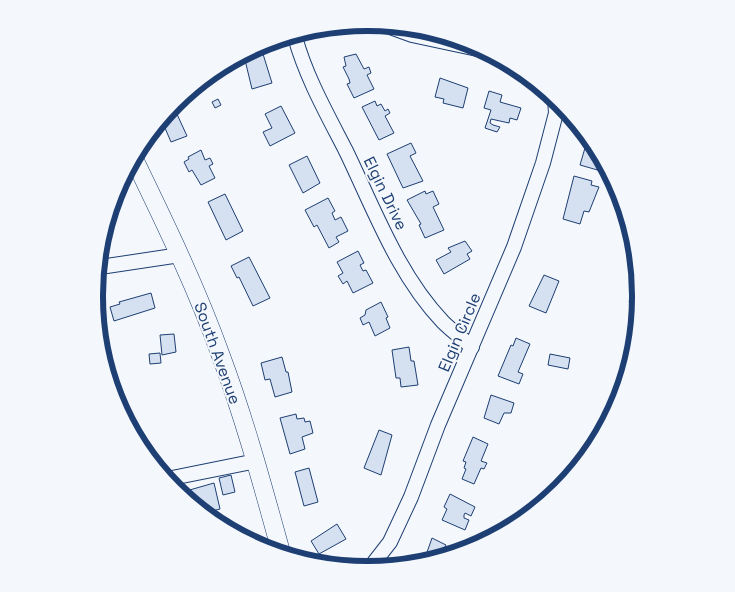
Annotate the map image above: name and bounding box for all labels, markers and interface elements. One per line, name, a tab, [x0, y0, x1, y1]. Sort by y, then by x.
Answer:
street label: Elgin Drive	[359, 153, 412, 233]
street label: Elgin Circle	[433, 289, 486, 375]
street label: South Avenue	[189, 299, 246, 407]

